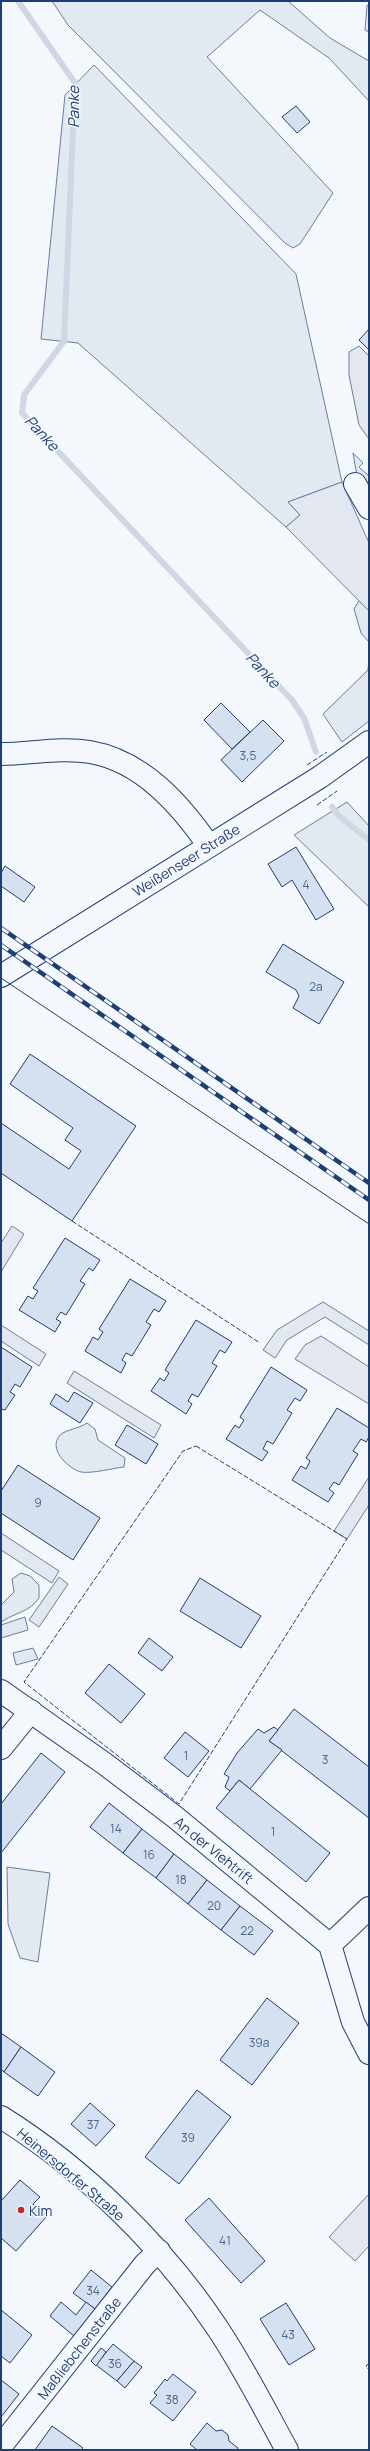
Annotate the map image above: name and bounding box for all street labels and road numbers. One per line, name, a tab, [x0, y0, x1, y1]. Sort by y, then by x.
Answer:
street label: Weißenseer Straße	[129, 819, 243, 901]
street label: An der Viehtrift	[170, 1812, 258, 1888]
street label: Heinersdorfer Straße	[13, 2123, 129, 2225]
street label: Maßliebchenstraße	[33, 2293, 125, 2403]

